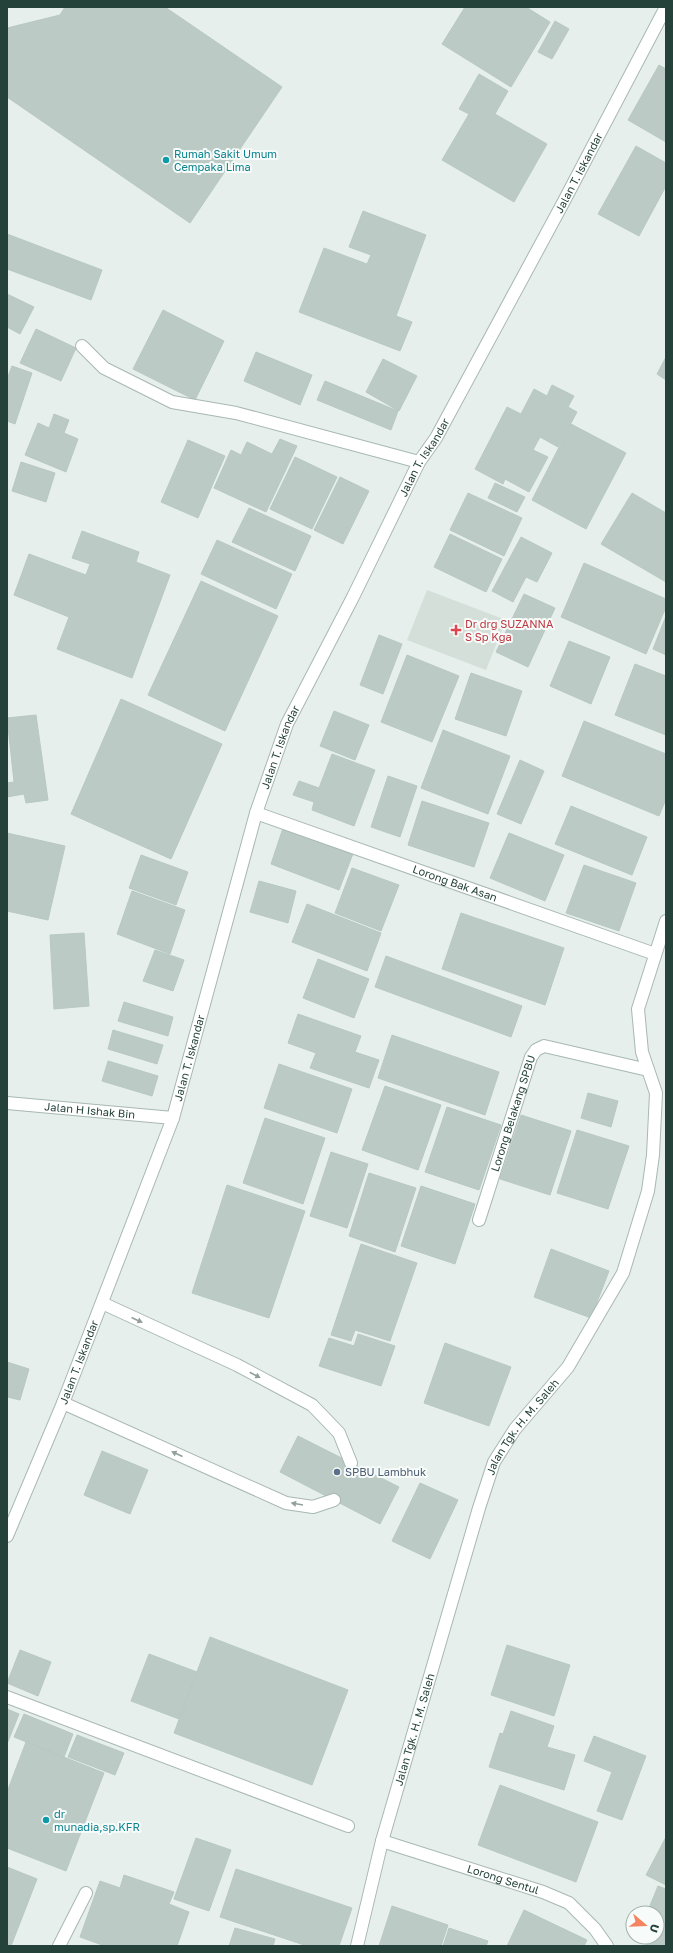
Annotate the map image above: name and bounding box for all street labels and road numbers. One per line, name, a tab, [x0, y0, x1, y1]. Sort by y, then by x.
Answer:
street label: Jalan T. Iskandar	[552, 130, 605, 215]
street label: Jalan T. Iskandar	[396, 415, 452, 499]
street label: Jalan T. Iskandar	[258, 702, 302, 791]
street label: Lorong Bak Asan	[411, 862, 499, 904]
street label: Jalan T. Iskandar	[171, 1013, 207, 1102]
street label: Lorong Belakang SPBU	[488, 1053, 537, 1173]
street label: Jalan H Ishak Bin	[44, 1099, 136, 1121]
street label: Jalan T. Iskandar	[56, 1318, 101, 1406]
street label: Jalan Tgk. H. M. Saleh	[483, 1376, 561, 1477]
street label: Jalan Tgk. H. M. Saleh	[391, 1672, 436, 1787]
street label: Lorong Sentul	[466, 1861, 541, 1896]

